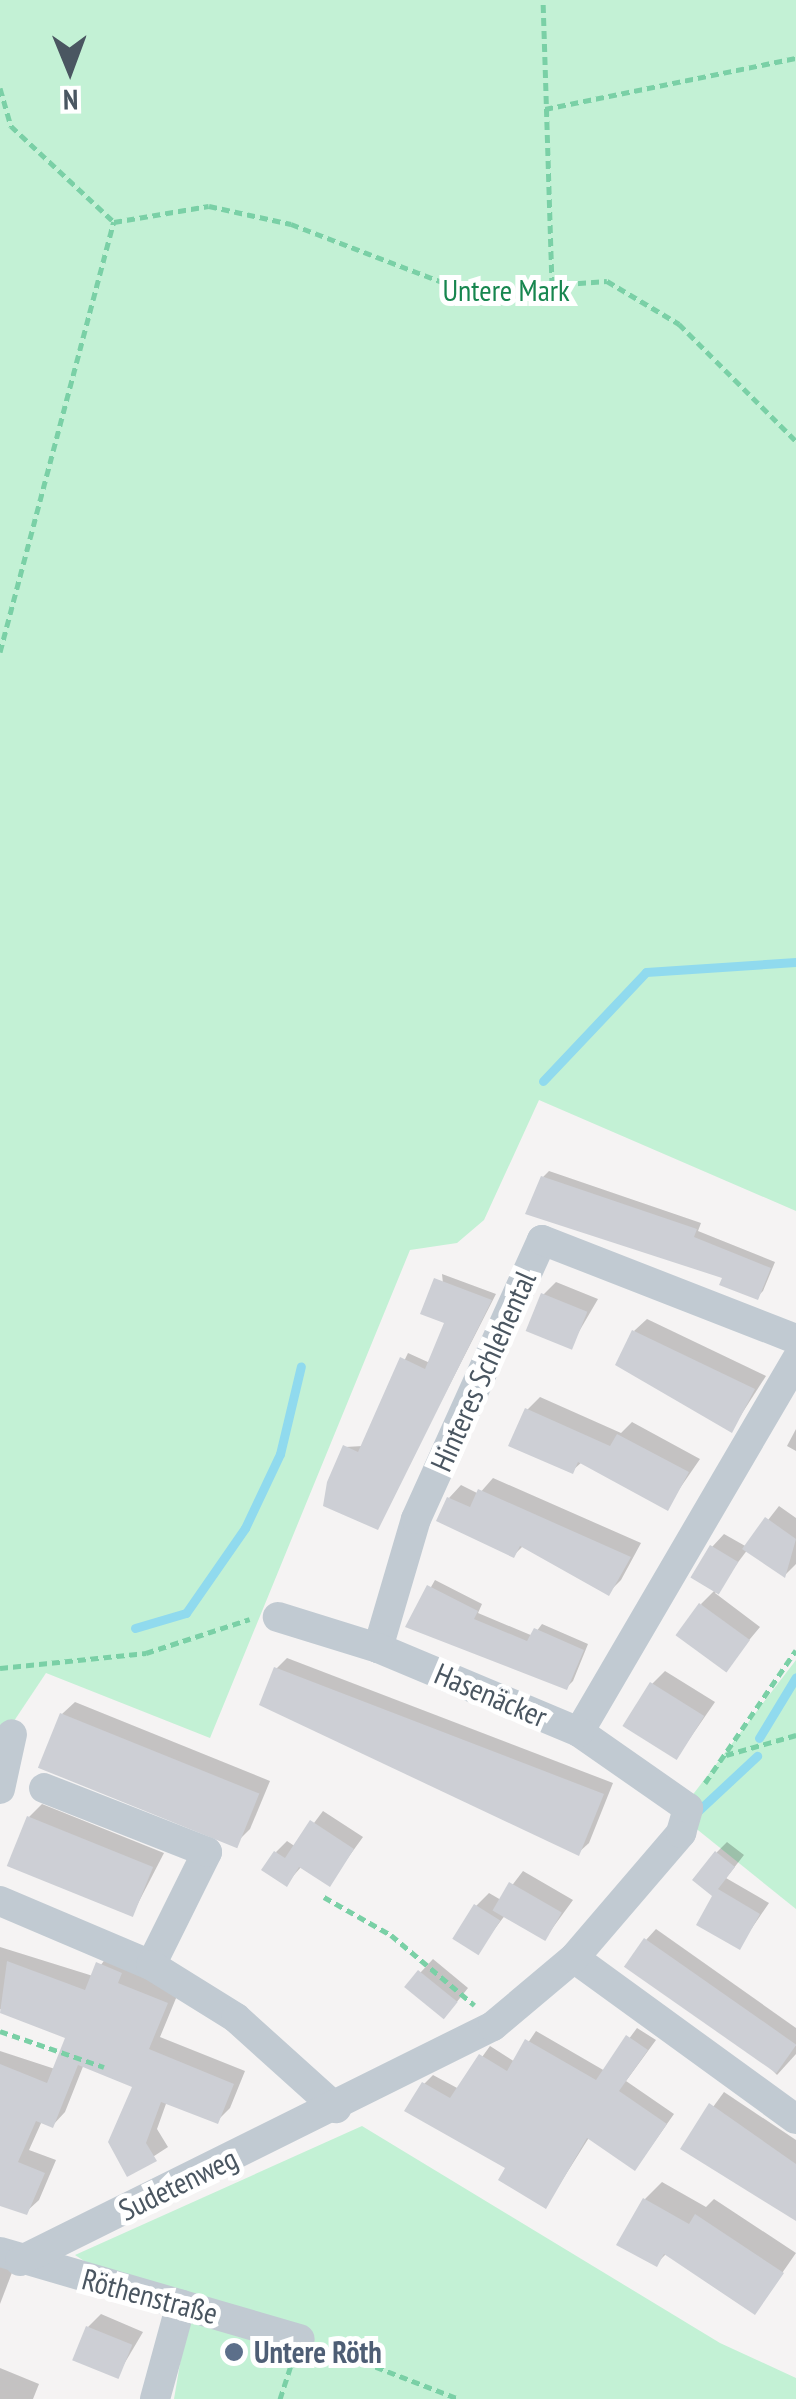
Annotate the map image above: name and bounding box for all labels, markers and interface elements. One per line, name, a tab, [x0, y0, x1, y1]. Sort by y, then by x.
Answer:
north arrow	[20, 20, 120, 120]
text: N	[63, 82, 78, 119]
park label: Untere Mark	[442, 272, 570, 308]
street label: Hinteres Schlehental	[423, 1265, 543, 1477]
street label: Hasenäcker	[429, 1655, 553, 1735]
street label: Sudetenweg	[113, 2140, 243, 2228]
street label: Röthenstraße	[78, 2261, 222, 2331]
place label: Untere Röth	[254, 2334, 382, 2370]
marker: Untere Röth	[223, 2341, 245, 2363]

